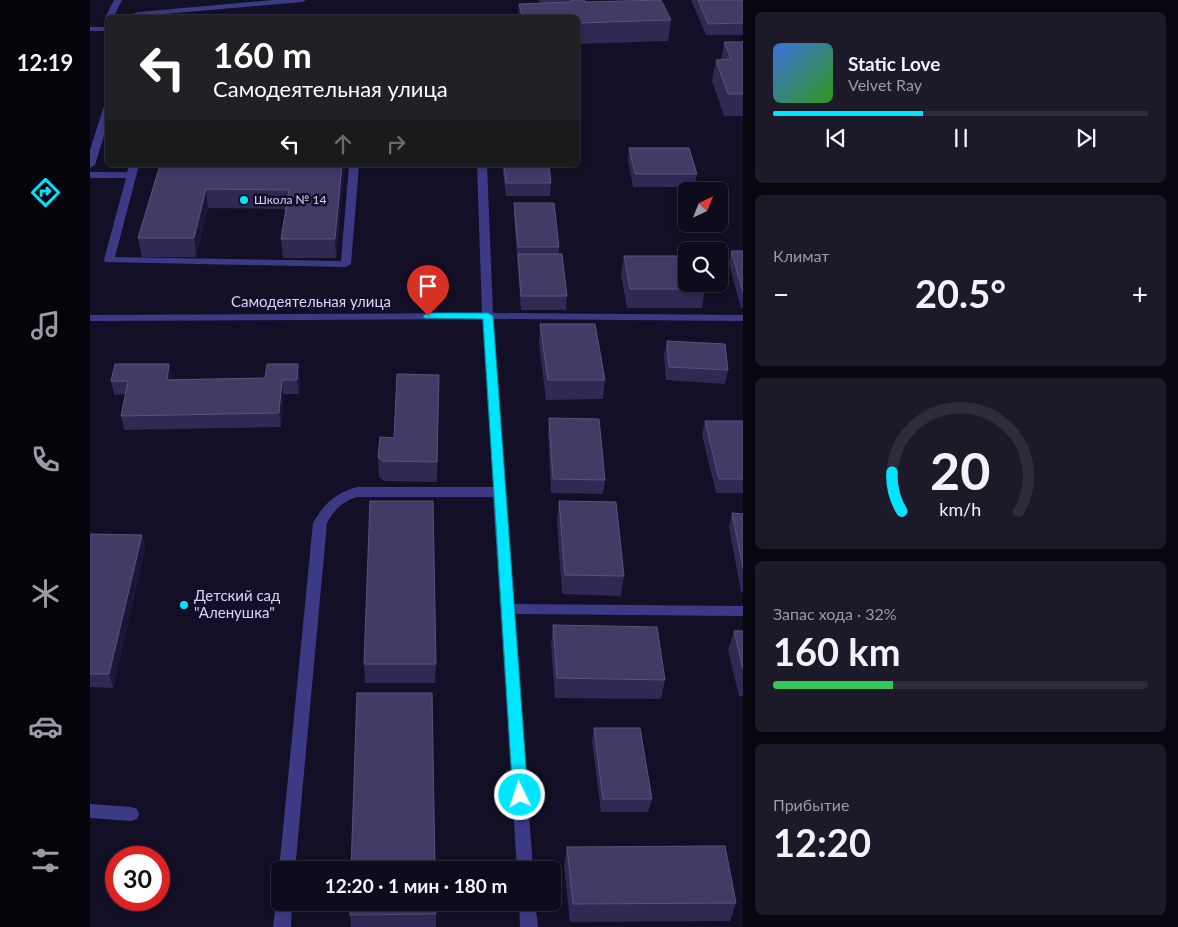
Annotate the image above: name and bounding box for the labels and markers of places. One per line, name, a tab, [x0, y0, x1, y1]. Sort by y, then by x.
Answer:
place label: Школа № 14	[254, 192, 326, 207]
marker: Школа № 14	[238, 194, 250, 206]
pin	[407, 265, 449, 316]
place label: Детский сад "Аленушка"	[194, 586, 280, 621]
marker: Детский сад "Аленушка"	[178, 599, 190, 611]

